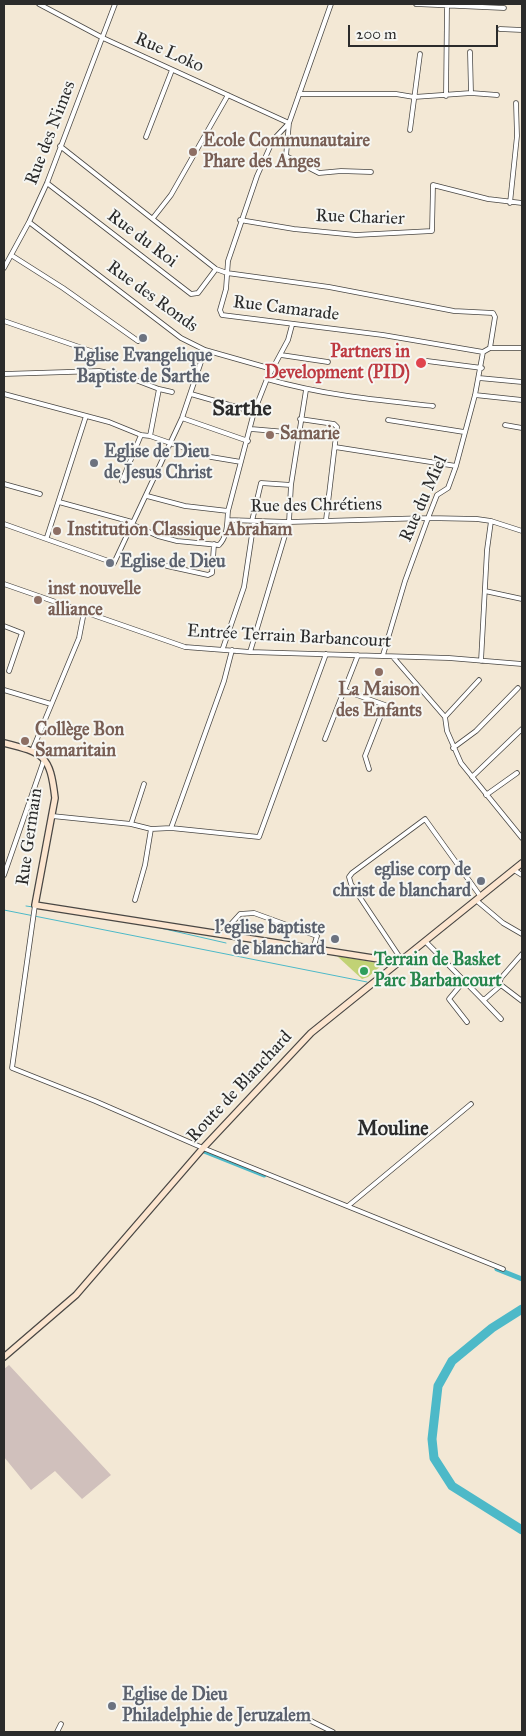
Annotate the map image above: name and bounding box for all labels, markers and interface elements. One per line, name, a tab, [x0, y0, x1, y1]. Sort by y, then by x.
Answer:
scale bar	[351, 15, 501, 47]
text: 200 m	[356, 25, 397, 43]
street label: Rue Loko	[131, 28, 207, 78]
street label: Rue des Nimes	[21, 78, 81, 188]
place label: Ecole Communautaire Phare des Anges	[203, 131, 370, 173]
marker: Ecole Communautaire Phare des Anges	[187, 146, 199, 158]
street label: Rue du Roi	[103, 206, 181, 272]
street label: Rue Charier	[315, 206, 405, 230]
street label: Rue des Ronds	[102, 257, 202, 337]
street label: Rue Camarade	[232, 292, 340, 326]
marker: Eglise Evangelique Baptiste de Sarthe	[137, 332, 149, 344]
place label: Partners in Development (PID)	[265, 342, 410, 384]
place label: Eglise Evangelique Baptiste de Sarthe	[74, 346, 212, 388]
marker: Partners in Development (PID)	[414, 356, 428, 370]
district label: Sarthe	[212, 397, 272, 423]
place label: Samarie	[280, 424, 340, 446]
marker: Samarie	[264, 429, 276, 441]
place label: Eglise de Dieu de Jesus Christ	[104, 442, 212, 484]
street label: Rue du Miel	[395, 453, 453, 545]
marker: Eglise de Dieu de Jesus Christ	[88, 457, 100, 469]
street label: Rue des Chrétiens	[250, 494, 382, 518]
place label: Institution Classique Abraham	[67, 520, 292, 542]
marker: Institution Classique Abraham	[51, 525, 63, 537]
place label: Eglise de Dieu	[120, 552, 226, 574]
marker: Eglise de Dieu	[104, 557, 116, 569]
place label: inst nouvelle alliance	[48, 579, 141, 622]
marker: inst nouvelle alliance	[32, 594, 44, 606]
street label: Entrée Terrain Barbancourt	[186, 621, 392, 653]
marker: La Maison des Enfants	[373, 666, 385, 678]
place label: La Maison des Enfants	[336, 680, 422, 722]
place label: Collège Bon Samaritain	[35, 720, 124, 762]
marker: Collège Bon Samaritain	[19, 735, 31, 747]
street label: Rue Germain	[12, 787, 48, 887]
place label: eglise corp de christ de blanchard	[333, 860, 471, 902]
marker: eglise corp de christ de blanchard	[475, 875, 487, 887]
place label: l'eglise baptiste de blanchard	[215, 918, 325, 961]
marker: l'eglise baptiste de blanchard	[329, 933, 341, 945]
place label: Terrain de Basket Parc Barbancourt	[374, 950, 502, 992]
marker: Terrain de Basket Parc Barbancourt	[358, 965, 370, 977]
street label: Route de Blanchard	[183, 1027, 297, 1147]
district label: Mouline	[357, 1118, 429, 1142]
place label: Eglise de Dieu Philadelphie de Jeruzalem	[122, 1685, 311, 1728]
marker: Eglise de Dieu Philadelphie de Jeruzalem	[106, 1700, 118, 1712]

